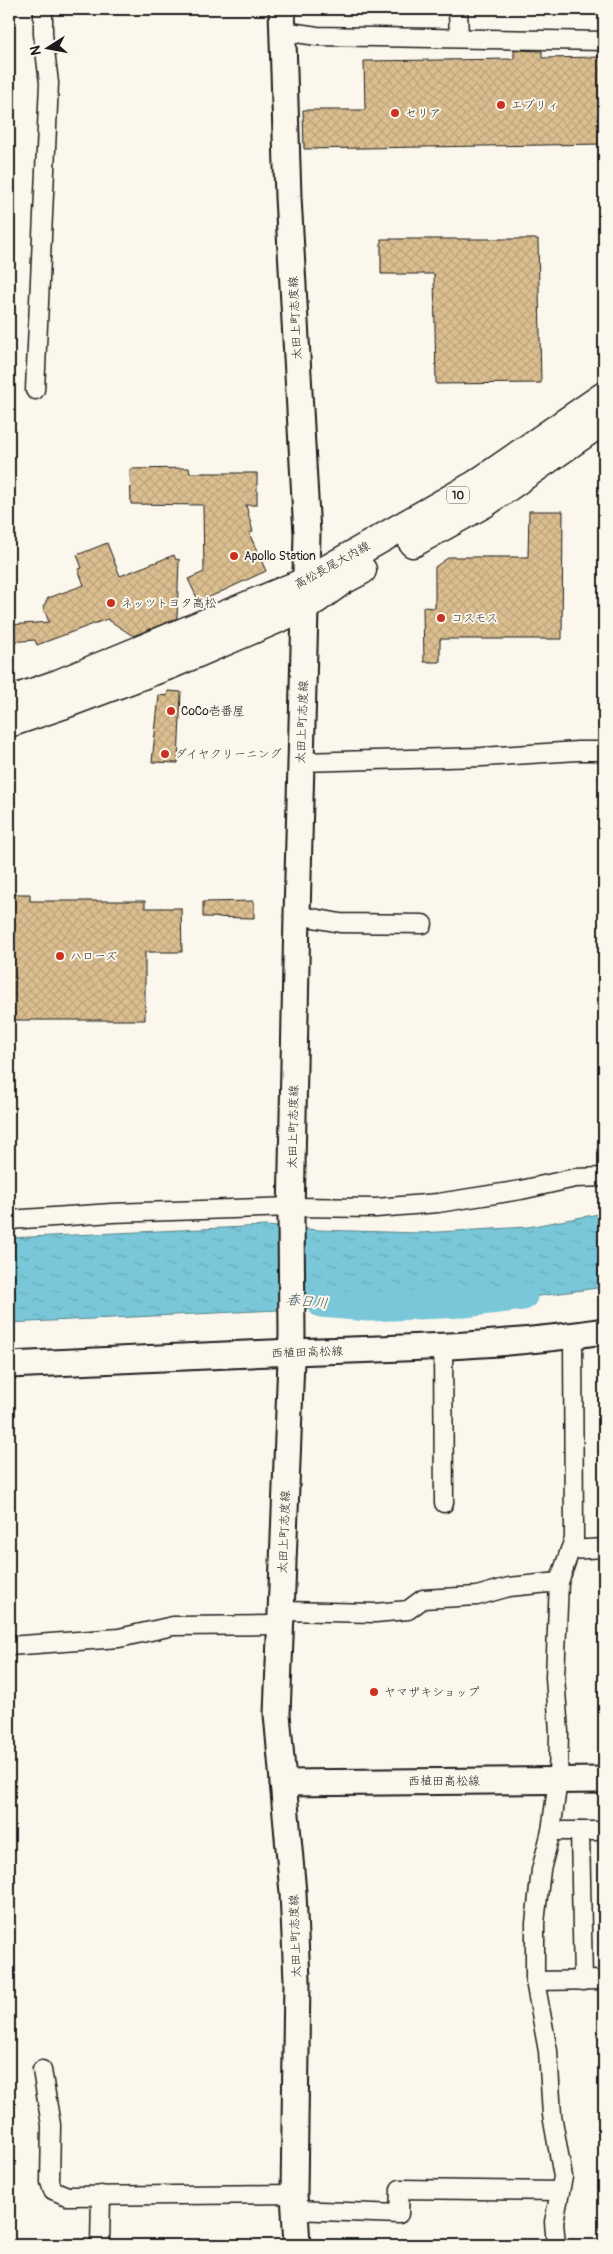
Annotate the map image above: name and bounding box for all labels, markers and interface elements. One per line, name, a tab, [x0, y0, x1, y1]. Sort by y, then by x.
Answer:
north arrow	[22, 22, 72, 72]
text: N	[26, 44, 45, 57]
place label: エブリィ	[511, 98, 559, 113]
marker: エブリィ	[495, 99, 507, 111]
place label: セリア	[405, 106, 441, 121]
marker: セリア	[389, 107, 401, 119]
street label: 太田上町志度線	[286, 276, 305, 360]
road number: 10	[447, 486, 469, 504]
street label: 高松長尾大内線	[292, 539, 373, 592]
place label: Apollo Station	[244, 549, 316, 564]
marker: Apollo Station	[228, 550, 240, 562]
place label: ネッツトヨタ高松	[121, 596, 217, 611]
marker: ネッツトヨタ高松	[105, 597, 117, 609]
place label: コスモス	[451, 611, 498, 626]
marker: コスモス	[435, 612, 447, 624]
street label: 太田上町志度線	[294, 680, 311, 764]
place label: CoCo壱番屋	[181, 704, 245, 719]
marker: CoCo壱番屋	[165, 705, 177, 717]
place label: ダイヤクリーニング	[175, 747, 282, 762]
marker: ダイヤクリーニング	[159, 748, 171, 760]
place label: ハローズ	[70, 949, 117, 964]
marker: ハローズ	[54, 950, 66, 962]
street label: 太田上町志度線	[285, 1085, 302, 1169]
water label: 春日川	[285, 1291, 329, 1312]
street label: 西植田高松線	[271, 1344, 343, 1361]
street label: 太田上町志度線	[276, 1490, 293, 1574]
place label: ヤマザキショップ	[384, 1685, 480, 1700]
marker: ヤマザキショップ	[368, 1686, 380, 1698]
street label: 西植田高松線	[408, 1774, 480, 1789]
street label: 太田上町志度線	[287, 1894, 304, 1978]

